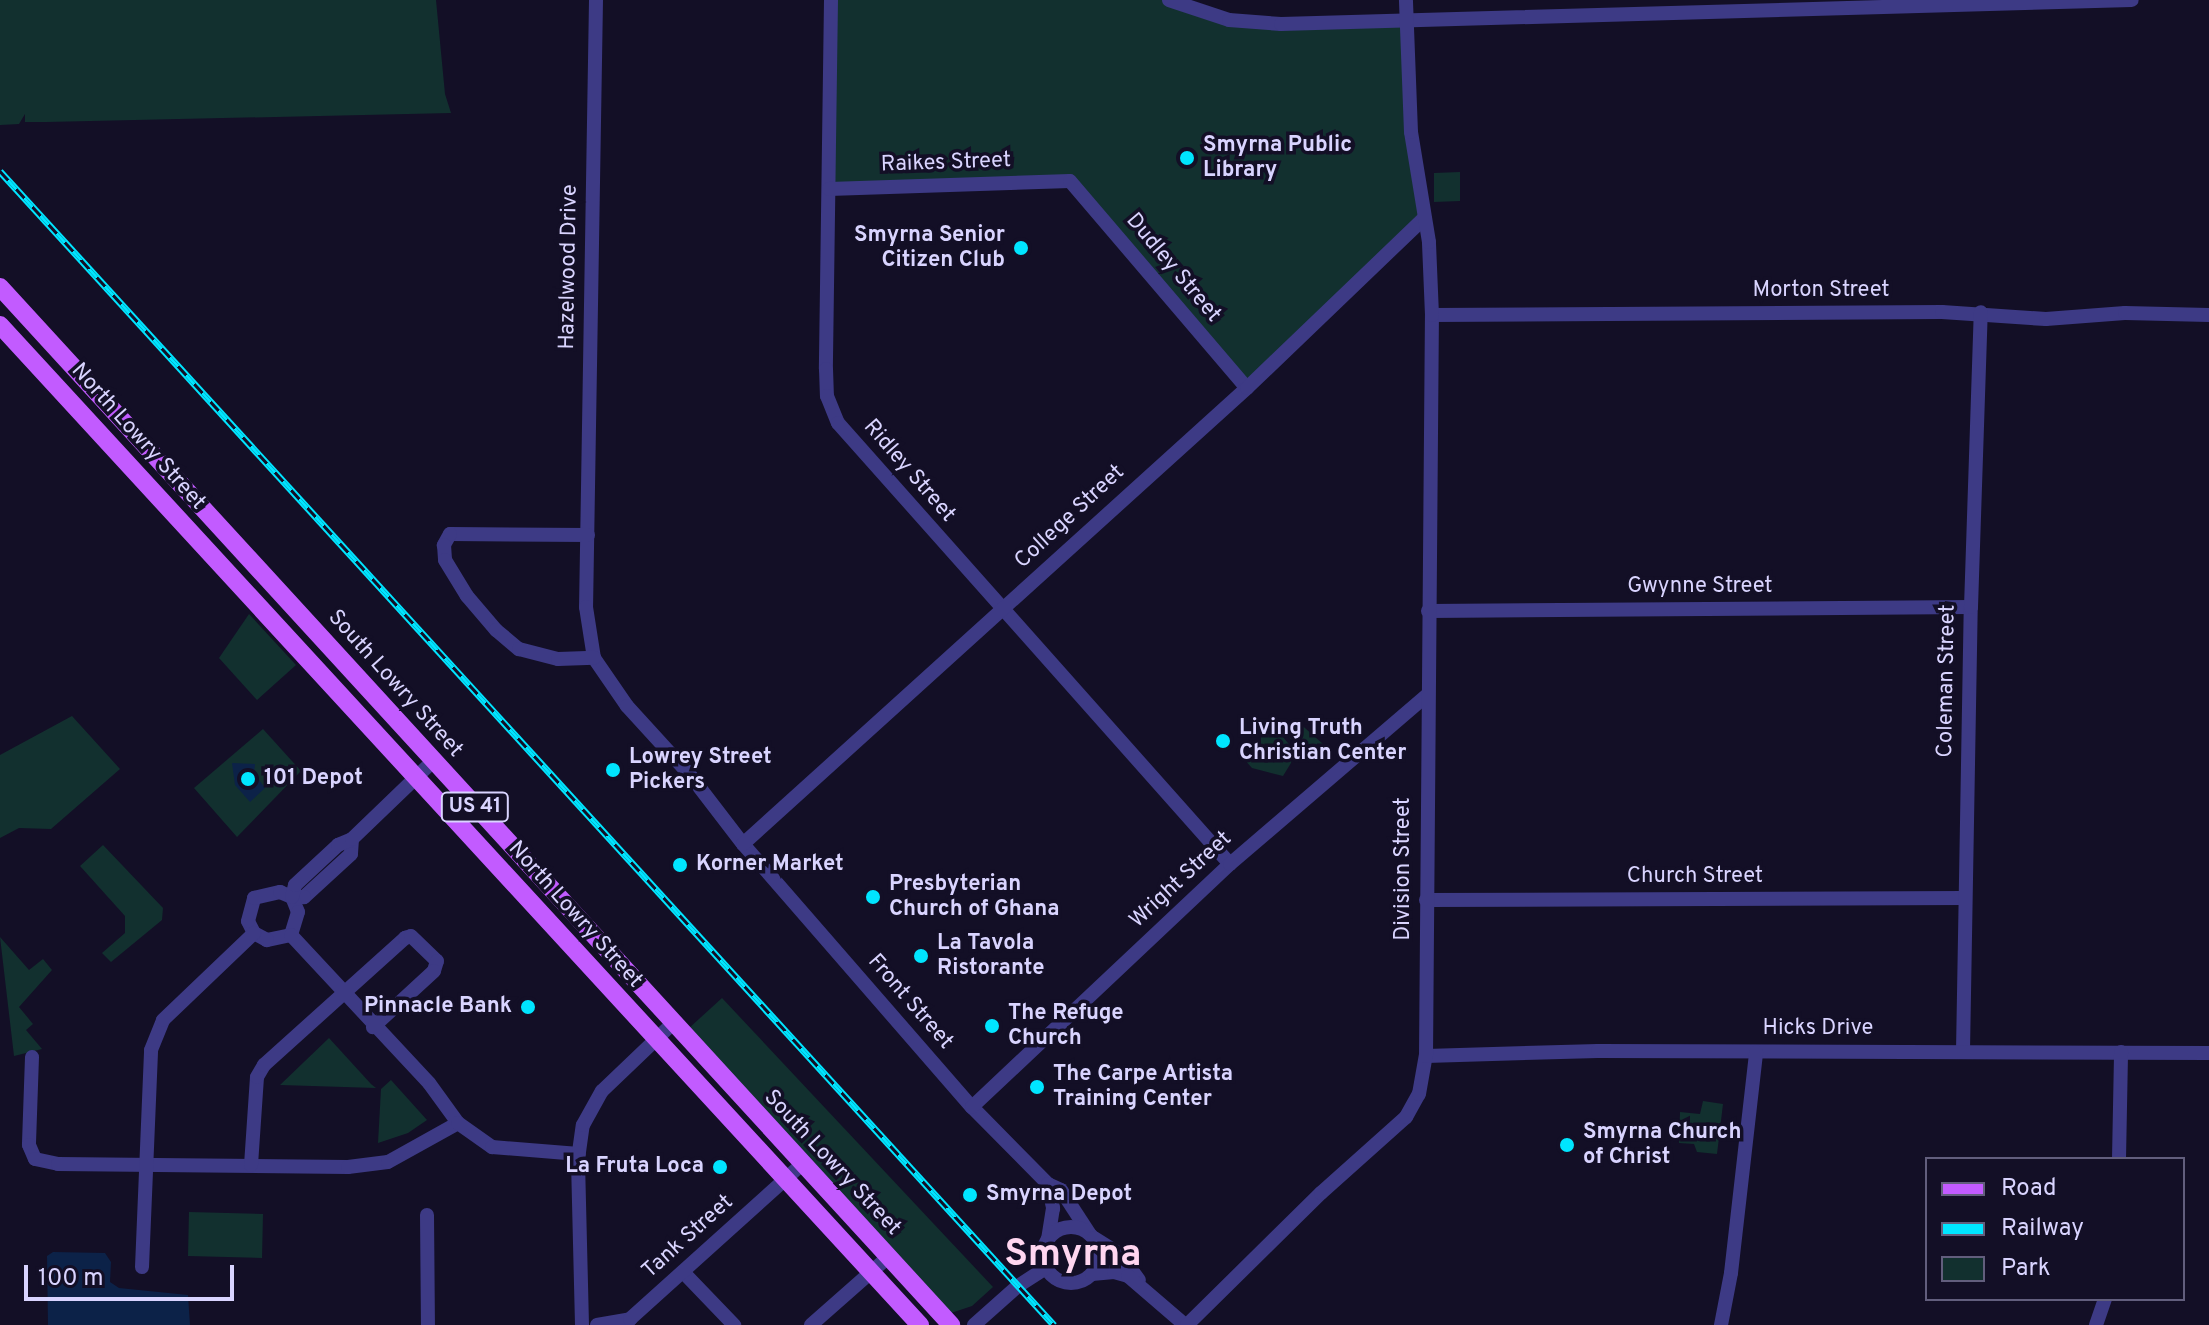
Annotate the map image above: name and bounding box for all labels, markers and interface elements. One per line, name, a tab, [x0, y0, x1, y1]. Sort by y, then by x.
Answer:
place label: Smyrna Public Library	[1203, 132, 1352, 184]
street label: Raikes Street	[880, 148, 1012, 178]
marker: Smyrna Public Library	[1178, 149, 1196, 167]
street label: Hazelwood Drive	[554, 184, 584, 350]
street label: Dudley Street	[1120, 208, 1226, 328]
place label: Smyrna Senior Citizen Club	[854, 222, 1005, 274]
marker: Smyrna Senior Citizen Club	[1012, 239, 1030, 257]
street label: Morton Street	[1752, 278, 1890, 304]
street label: North Lowry Street	[65, 358, 211, 516]
street label: Ridley Street	[857, 414, 961, 528]
street label: College Street	[1010, 460, 1130, 574]
street label: Gwynne Street	[1627, 574, 1773, 600]
street label: Coleman Street	[1932, 604, 1962, 758]
street label: South Lowry Street	[322, 605, 468, 763]
place label: Living Truth Christian Center	[1239, 715, 1406, 766]
marker: Living Truth Christian Center	[1214, 732, 1232, 750]
place label: Lowrey Street Pickers	[629, 744, 772, 796]
marker: Lowrey Street Pickers	[604, 761, 622, 779]
place label: 101 Depot	[264, 766, 363, 792]
marker: 101 Depot	[239, 770, 257, 788]
road number: US 41	[439, 791, 511, 823]
street label: Division Street	[1391, 797, 1417, 941]
street label: Wright Street	[1125, 826, 1237, 934]
street label: North Lowry Street	[502, 836, 648, 994]
place label: Korner Market	[696, 852, 844, 878]
marker: Korner Market	[671, 856, 689, 874]
street label: Church Street	[1627, 864, 1763, 890]
place label: Presbyterian Church of Ghana	[889, 871, 1060, 922]
marker: Presbyterian Church of Ghana	[864, 888, 882, 906]
place label: La Tavola Ristorante	[937, 930, 1044, 982]
marker: La Tavola Ristorante	[912, 947, 930, 965]
street label: Front Street	[862, 949, 958, 1055]
place label: Pinnacle Bank	[364, 994, 512, 1020]
marker: Pinnacle Bank	[519, 998, 537, 1016]
place label: The Refuge Church	[1008, 1000, 1124, 1052]
street label: Hicks Drive	[1763, 1016, 1873, 1042]
marker: The Refuge Church	[983, 1017, 1001, 1035]
place label: The Carpe Artista Training Center	[1053, 1061, 1234, 1112]
marker: The Carpe Artista Training Center	[1028, 1078, 1046, 1096]
street label: South Lowry Street	[758, 1085, 906, 1241]
place label: Smyrna Church of Christ	[1583, 1119, 1742, 1170]
marker: Smyrna Church of Christ	[1558, 1136, 1576, 1154]
place label: La Fruta Loca	[565, 1154, 704, 1180]
legend	[1925, 1157, 2185, 1301]
marker: La Fruta Loca	[711, 1158, 729, 1176]
text: Road	[2001, 1174, 2057, 1204]
place label: Smyrna Depot	[986, 1182, 1132, 1208]
marker: Smyrna Depot	[961, 1186, 979, 1204]
street label: Tank Street	[637, 1189, 739, 1285]
text: Railway	[2001, 1214, 2084, 1244]
district label: Smyrna	[1004, 1233, 1142, 1279]
scale bar	[28, 1249, 238, 1299]
text: Park	[2001, 1254, 2051, 1284]
text: 100 m	[38, 1264, 104, 1294]

